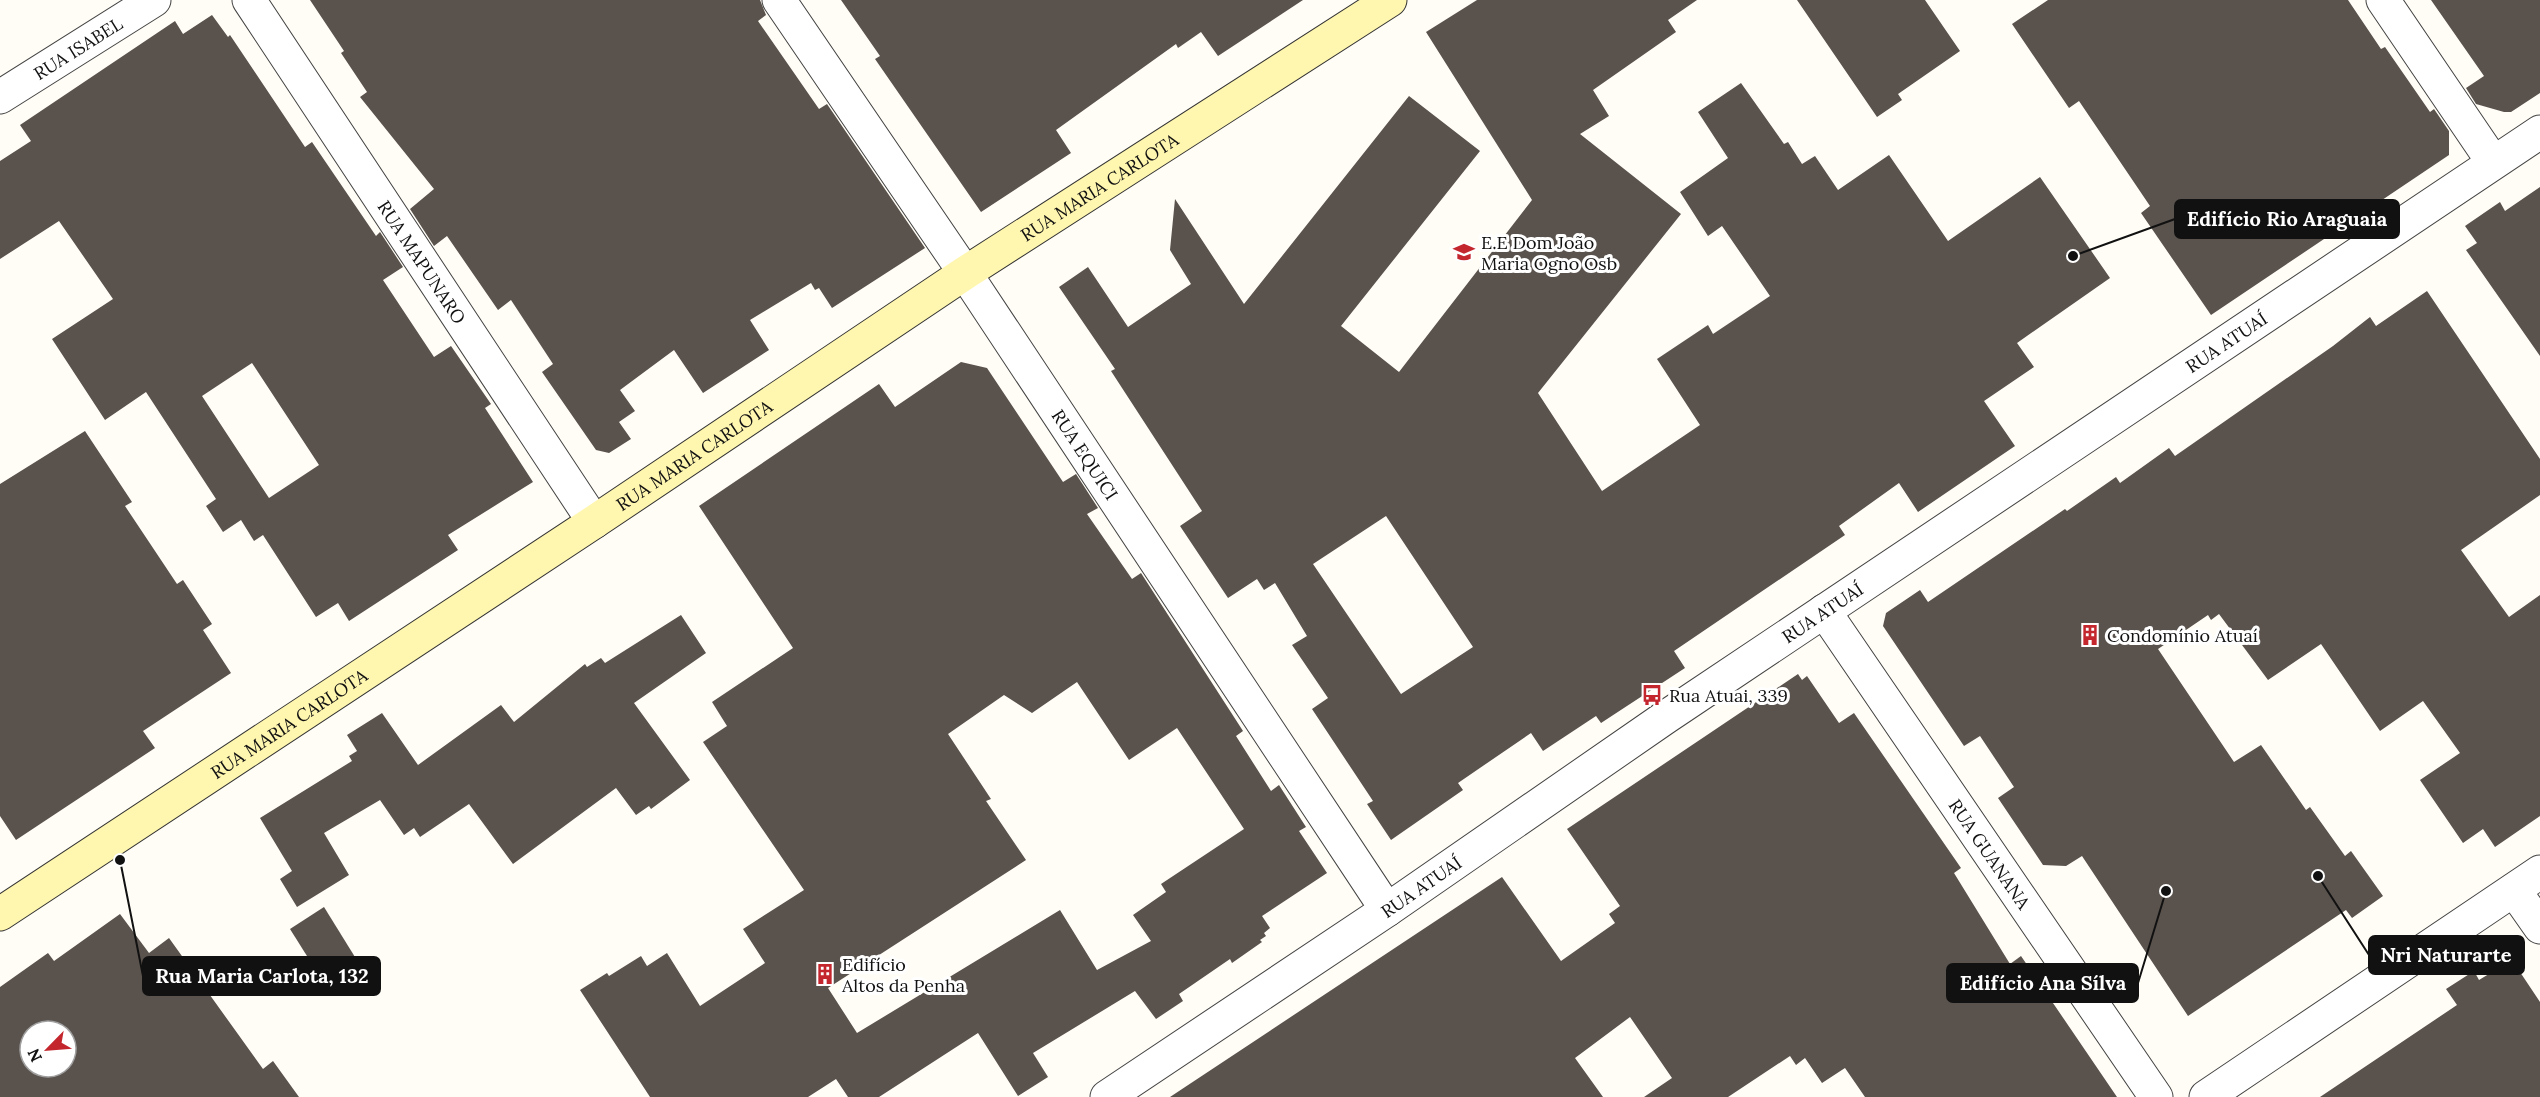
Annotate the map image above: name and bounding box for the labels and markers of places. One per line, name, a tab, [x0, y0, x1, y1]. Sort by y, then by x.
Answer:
callout: Edifício Rio Araguaia	[2175, 200, 2399, 238]
place label: E.E Dom João Maria Ogno Osb	[1481, 231, 1617, 275]
school or university icon: E.E Dom João Maria Ogno Osb	[1452, 240, 1476, 264]
building icon: Condomínio Atuaí	[2078, 623, 2102, 647]
place label: Condomínio Atuaí	[2107, 624, 2258, 647]
bus stop icon: Rua Atuai, 339	[1640, 683, 1664, 707]
place label: Rua Atuai, 339	[1669, 684, 1788, 707]
callout: Nri Naturarte	[2369, 936, 2524, 974]
place label: Edifício Altos da Penha	[841, 953, 965, 997]
callout: Rua Maria Carlota, 132	[143, 957, 380, 995]
building icon: Edifício Altos da Penha	[813, 962, 837, 986]
callout: Edifício Ana Sílva	[1947, 964, 2138, 1002]

